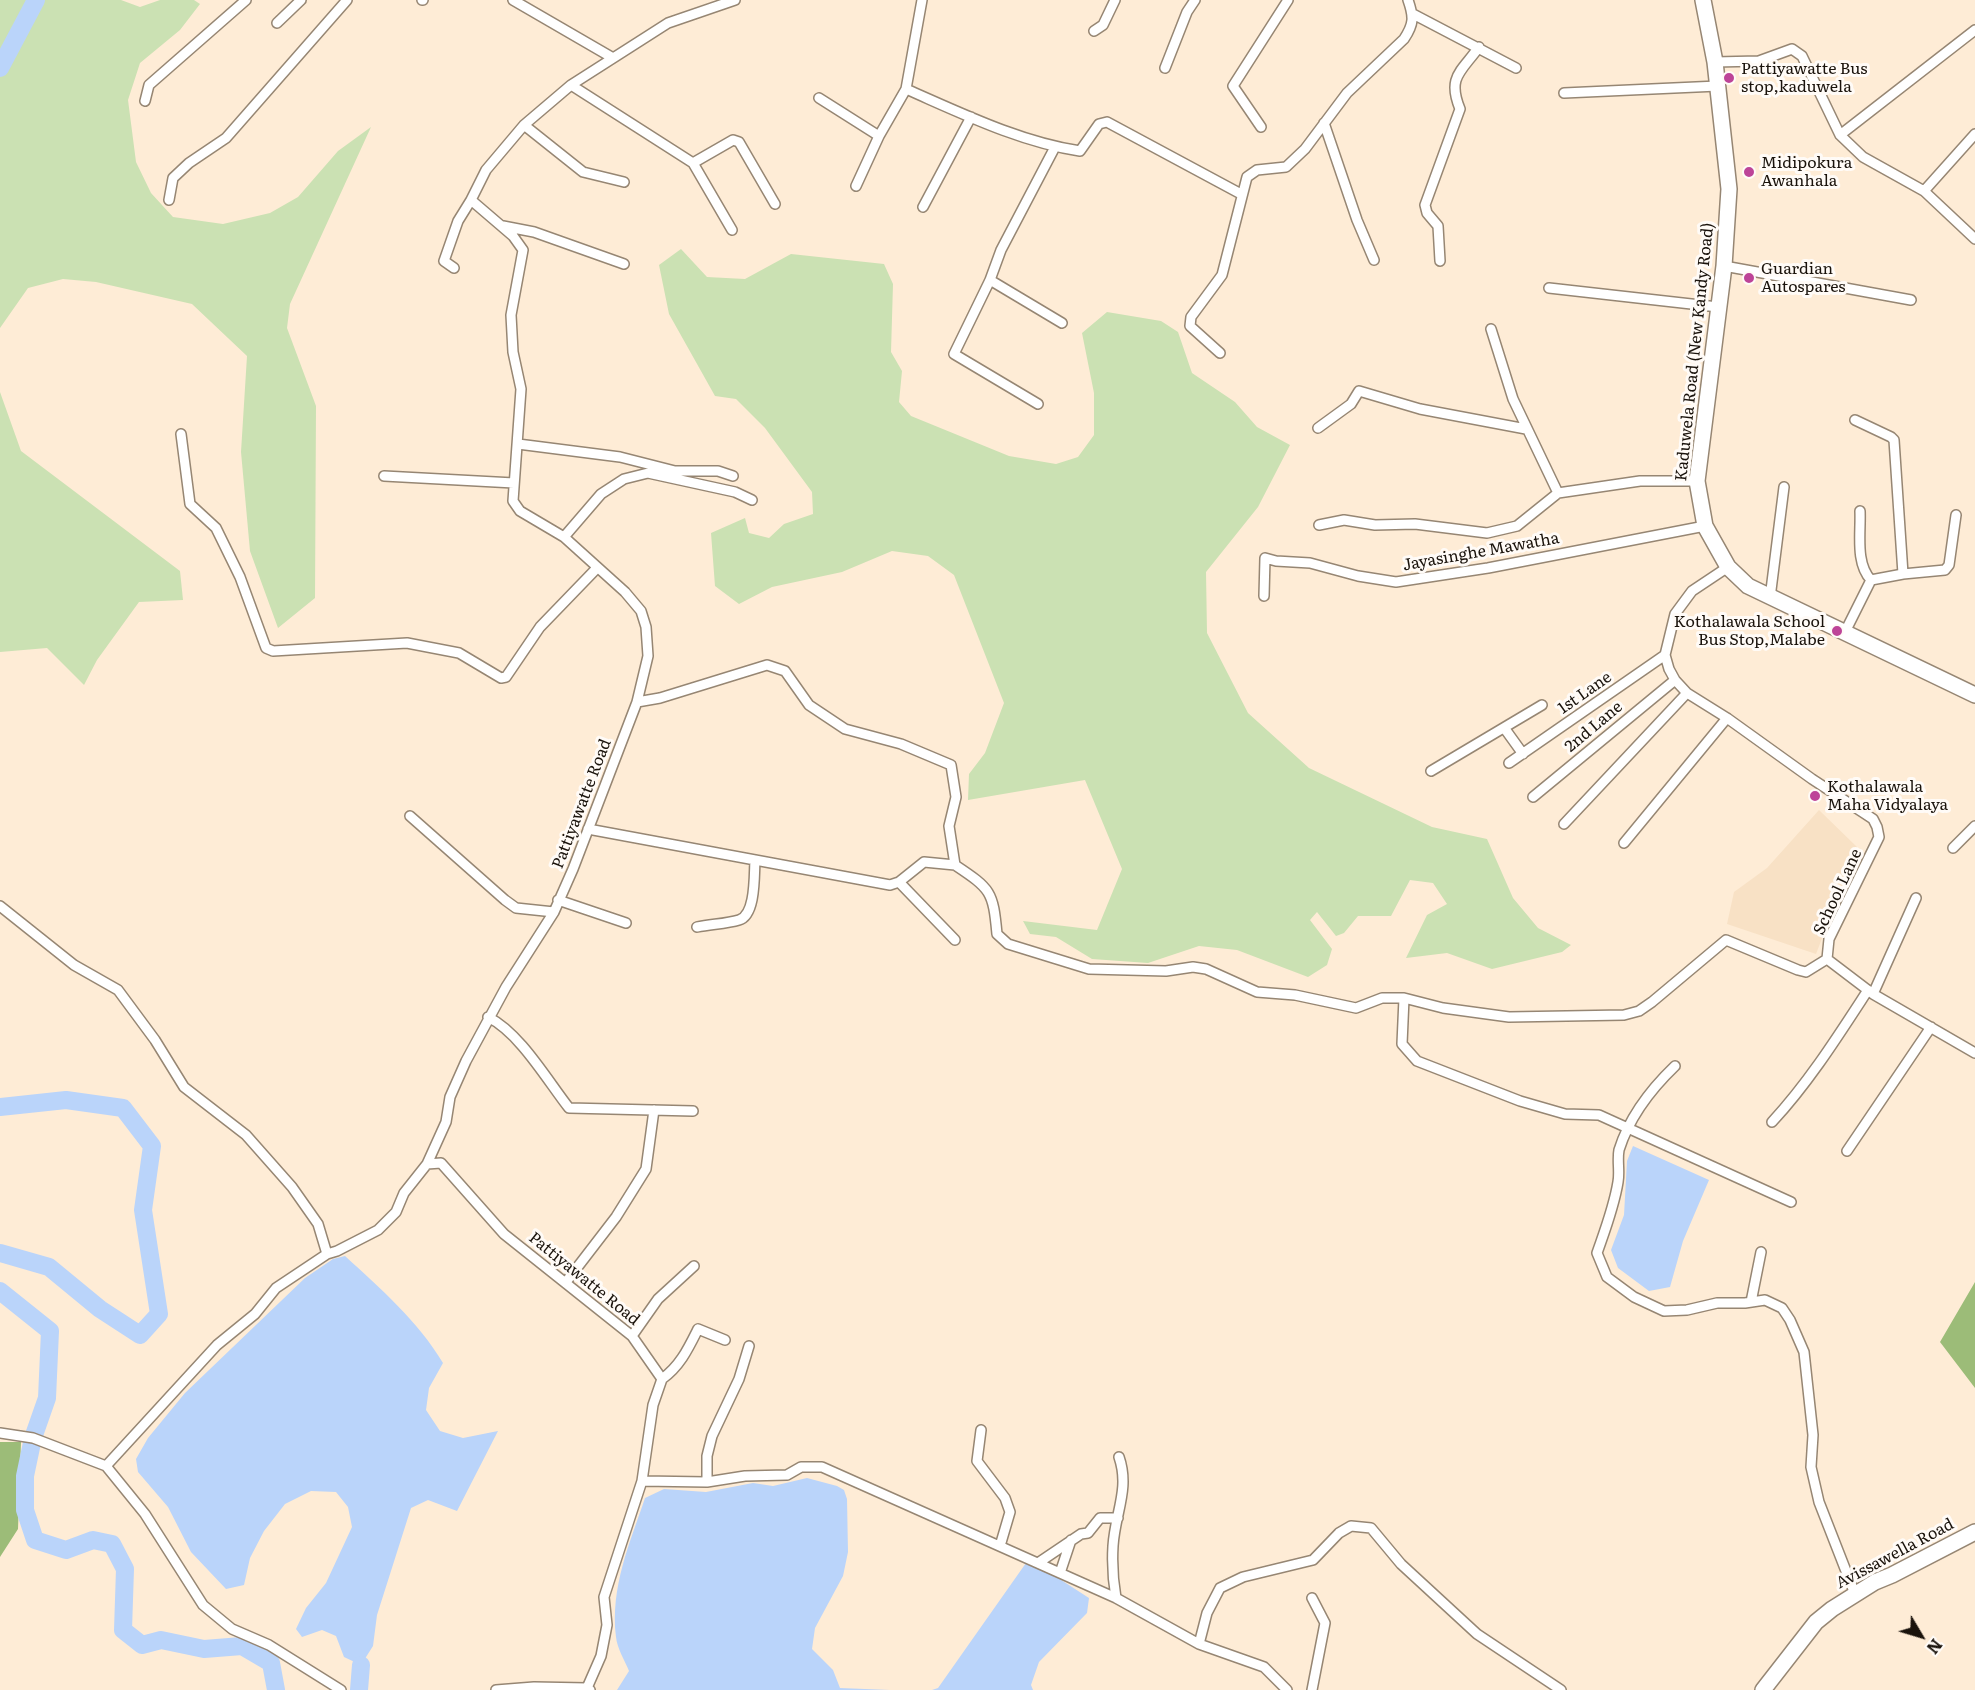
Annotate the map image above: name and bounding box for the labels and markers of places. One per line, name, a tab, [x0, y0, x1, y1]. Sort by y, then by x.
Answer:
place label: Pattiyawatte Bus stop,kaduwela	[1741, 59, 1868, 97]
marker: Pattiyawatte Bus stop,kaduwela	[1722, 71, 1736, 85]
place label: Midipokura Awanhala	[1761, 153, 1852, 191]
marker: Midipokura Awanhala	[1742, 165, 1756, 179]
place label: Guardian Autospares	[1761, 259, 1846, 297]
marker: Guardian Autospares	[1742, 271, 1756, 285]
place label: Kothalawala School Bus Stop,Malabe	[1674, 612, 1825, 650]
marker: Kothalawala School Bus Stop,Malabe	[1830, 624, 1844, 638]
place label: Kothalawala Maha Vidyalaya	[1827, 777, 1948, 815]
marker: Kothalawala Maha Vidyalaya	[1808, 789, 1822, 803]

